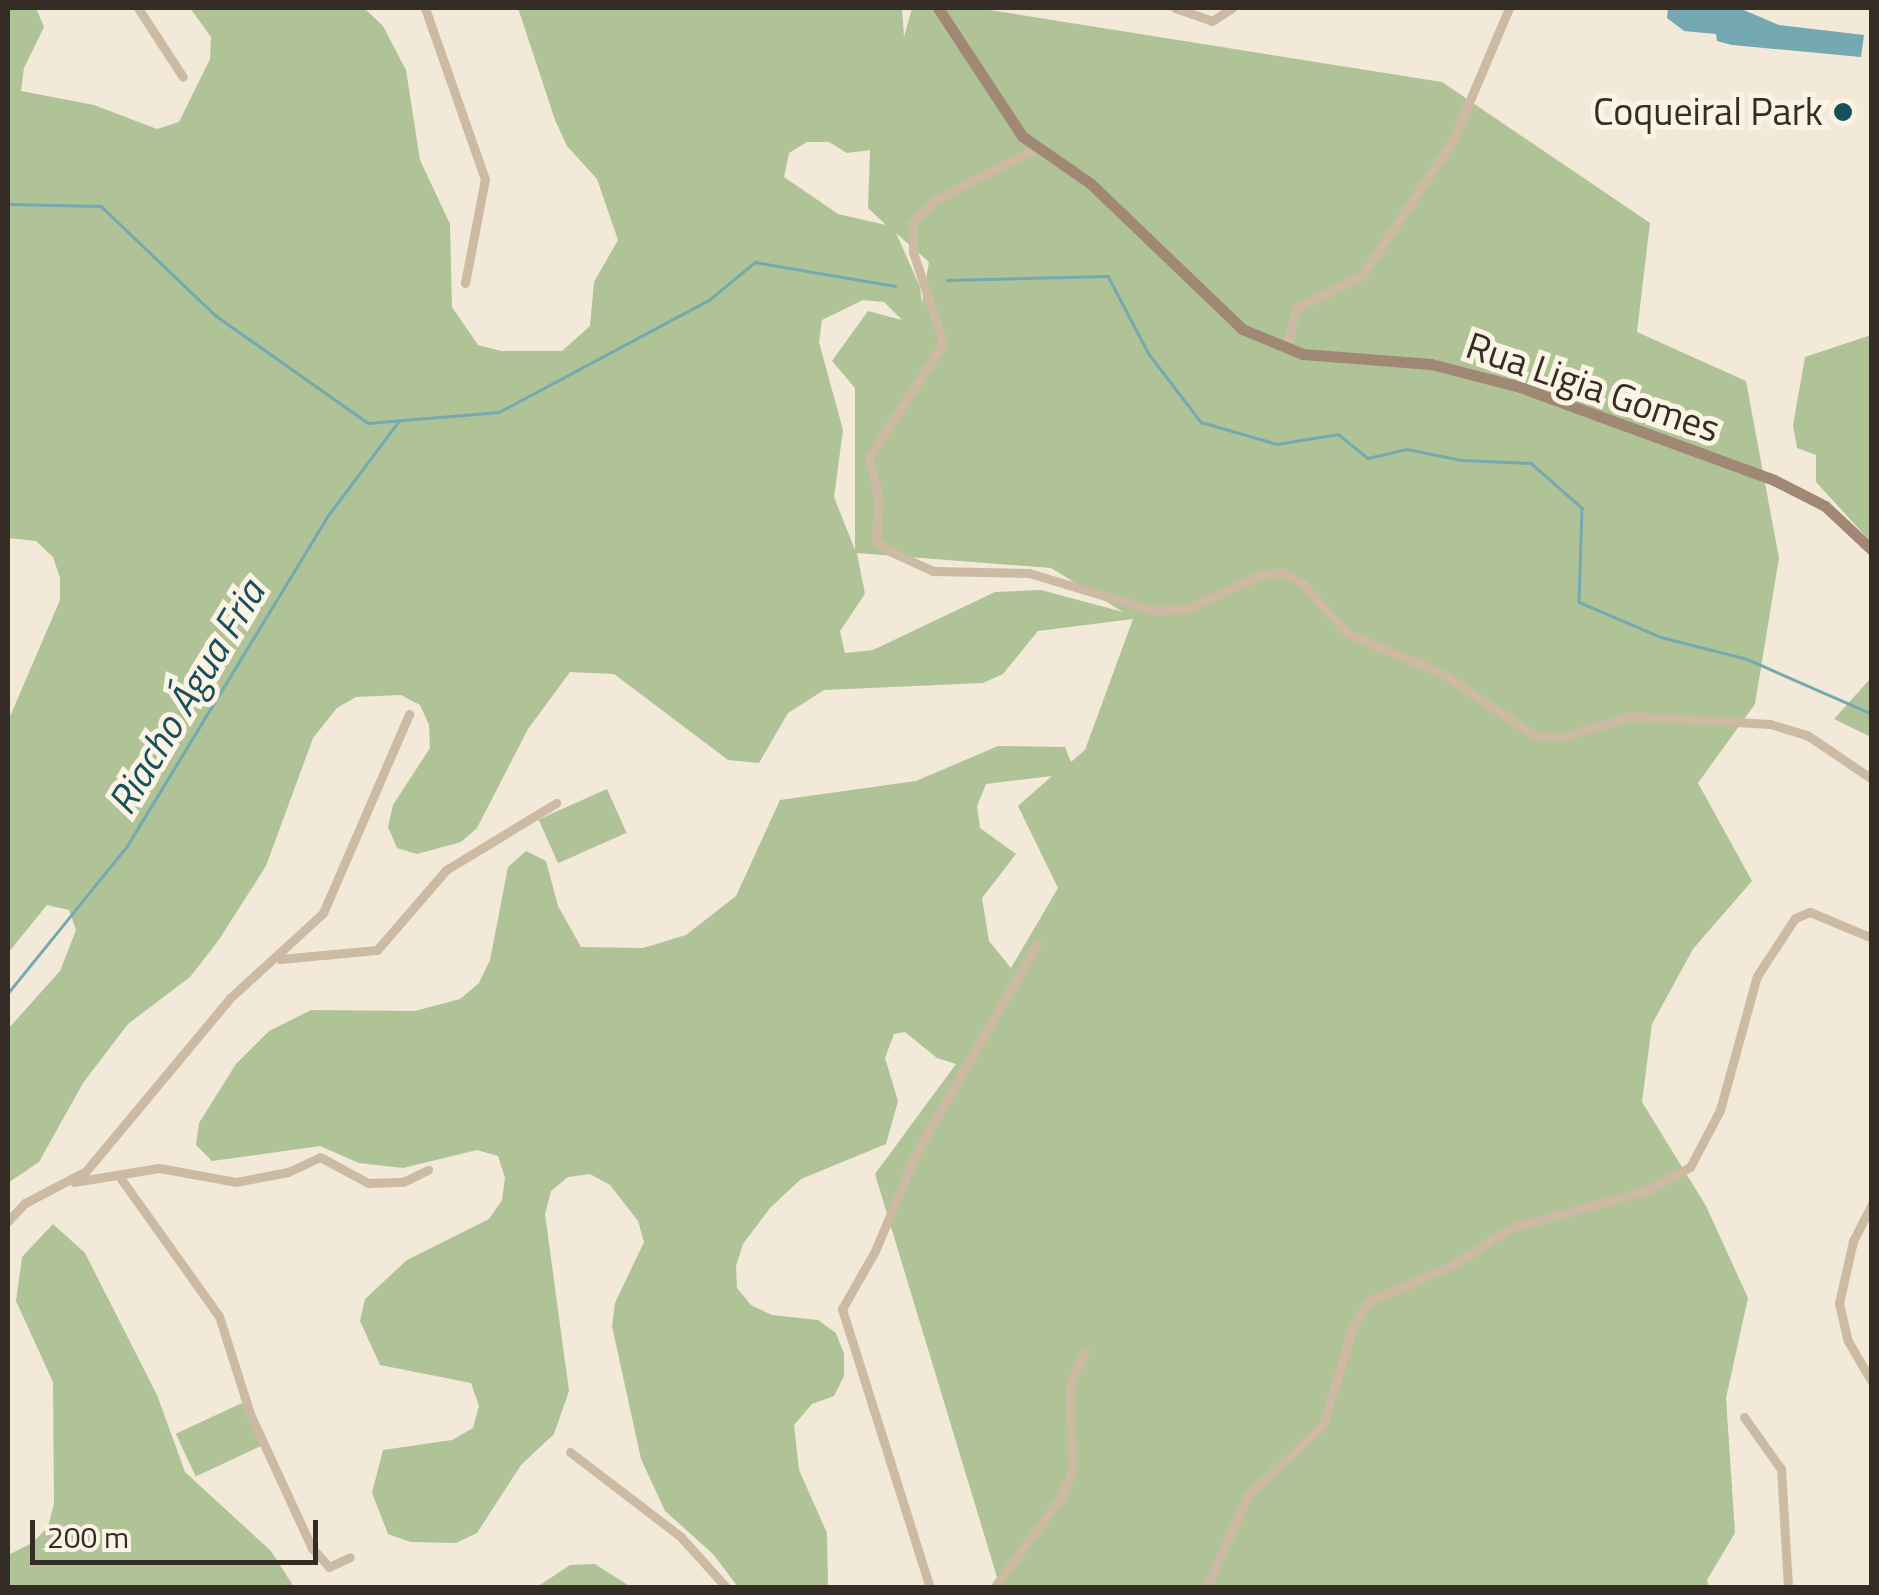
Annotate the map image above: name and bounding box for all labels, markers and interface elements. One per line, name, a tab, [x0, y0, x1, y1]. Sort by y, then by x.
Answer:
place label: Coqueiral Park	[1593, 89, 1823, 135]
marker: Coqueiral Park	[1832, 101, 1854, 123]
street label: Rua Ligia Gomes	[1460, 322, 1726, 452]
water label: Riacho Água Fria	[97, 571, 275, 823]
scale bar	[35, 1500, 322, 1562]
text: 200 m	[47, 1514, 129, 1560]

